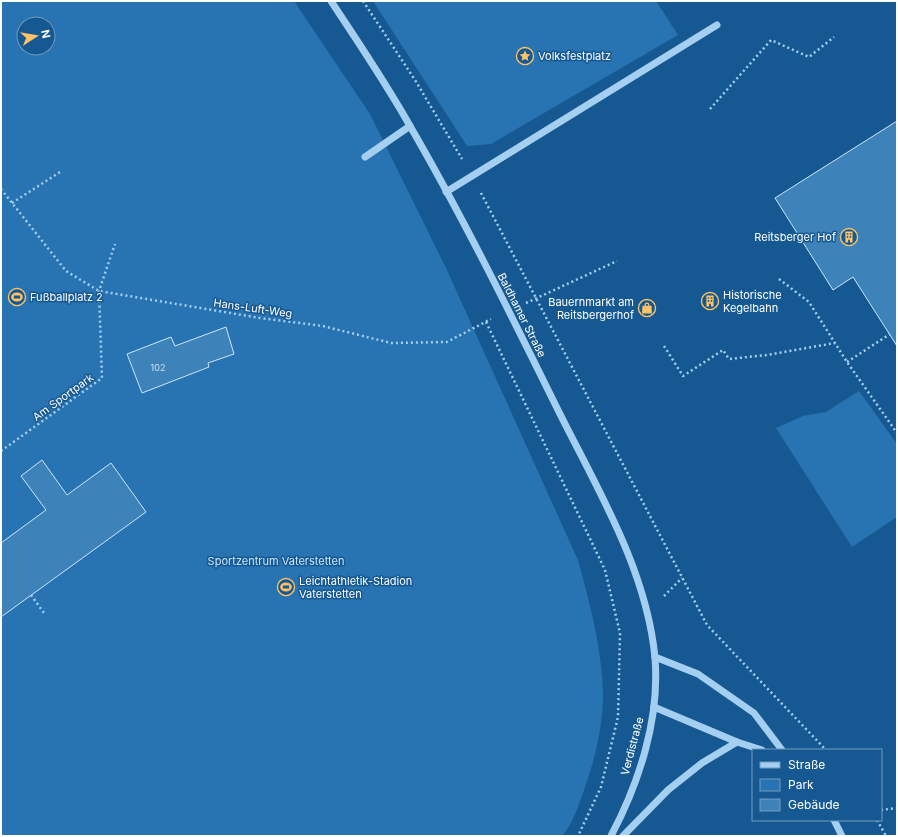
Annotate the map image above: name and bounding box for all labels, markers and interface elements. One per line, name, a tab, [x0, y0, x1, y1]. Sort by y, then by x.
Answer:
north arrow	[16, 16, 56, 56]
text: N	[38, 28, 54, 39]
place icon: Volksfestplatz	[515, 46, 535, 66]
place label: Volksfestplatz	[538, 49, 611, 63]
building icon: Reitsberger Hof	[839, 227, 859, 247]
place label: Reitsberger Hof	[754, 230, 836, 244]
street label: Baldhamer Straße	[495, 270, 549, 360]
sports icon: Fußballplatz 2	[7, 287, 27, 307]
place label: Historische Kegelbahn	[723, 288, 782, 315]
place label: Fußballplatz 2	[30, 290, 103, 304]
building icon: Historische Kegelbahn	[700, 291, 720, 311]
place label: Bauernmarkt am Reitsbergerhof	[548, 295, 634, 322]
street label: Hans-Luft-Weg	[213, 296, 293, 320]
shop icon: Bauernmarkt am Reitsbergerhof	[637, 298, 657, 318]
house number: 102	[151, 362, 165, 373]
street label: Am Sportpark	[30, 370, 96, 424]
park label: Sportzentrum Vaterstetten	[208, 554, 344, 568]
place label: Leichtathletik-Stadion Vaterstetten	[299, 574, 412, 601]
sports icon: Leichtathletik-Stadion Vaterstetten	[276, 577, 296, 597]
street label: Verdistraße	[618, 715, 646, 777]
legend	[752, 749, 882, 821]
text: Straße	[788, 757, 825, 772]
text: Park	[788, 777, 814, 792]
text: Gebäude	[788, 797, 840, 812]

